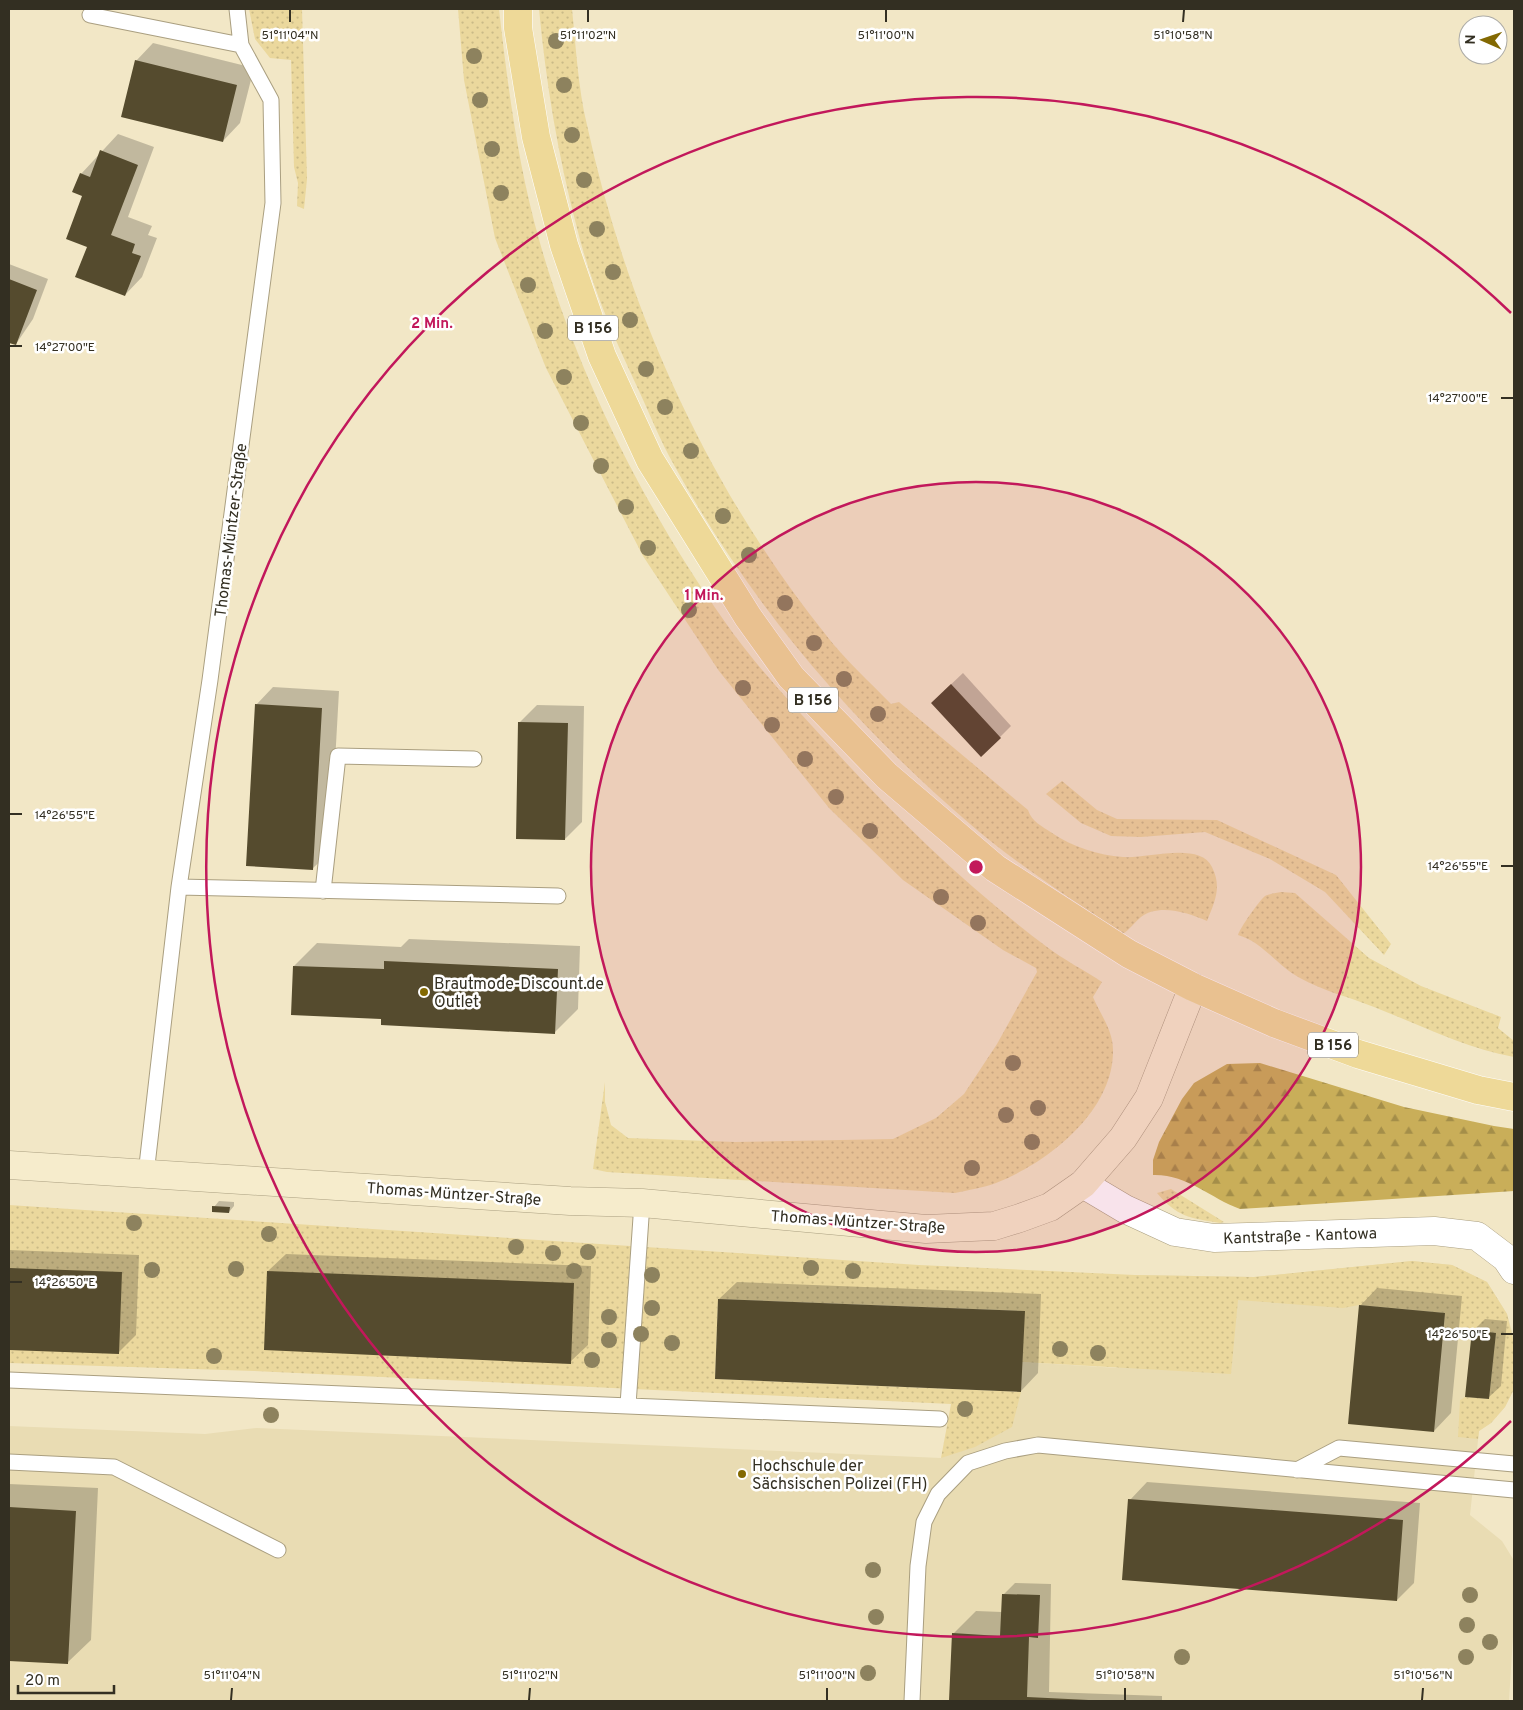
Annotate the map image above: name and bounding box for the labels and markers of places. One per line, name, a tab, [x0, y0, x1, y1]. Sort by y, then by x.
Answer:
centre of rings	[967, 858, 985, 876]
place label: Brautmode-Discount.de Outlet	[434, 975, 604, 1013]
marker: Brautmode-Discount.de Outlet	[418, 986, 430, 998]
place label: Hochschule der Sächsischen Polizei (FH)	[752, 1457, 928, 1495]
marker: Hochschule der Sächsischen Polizei (FH)	[736, 1468, 748, 1480]

